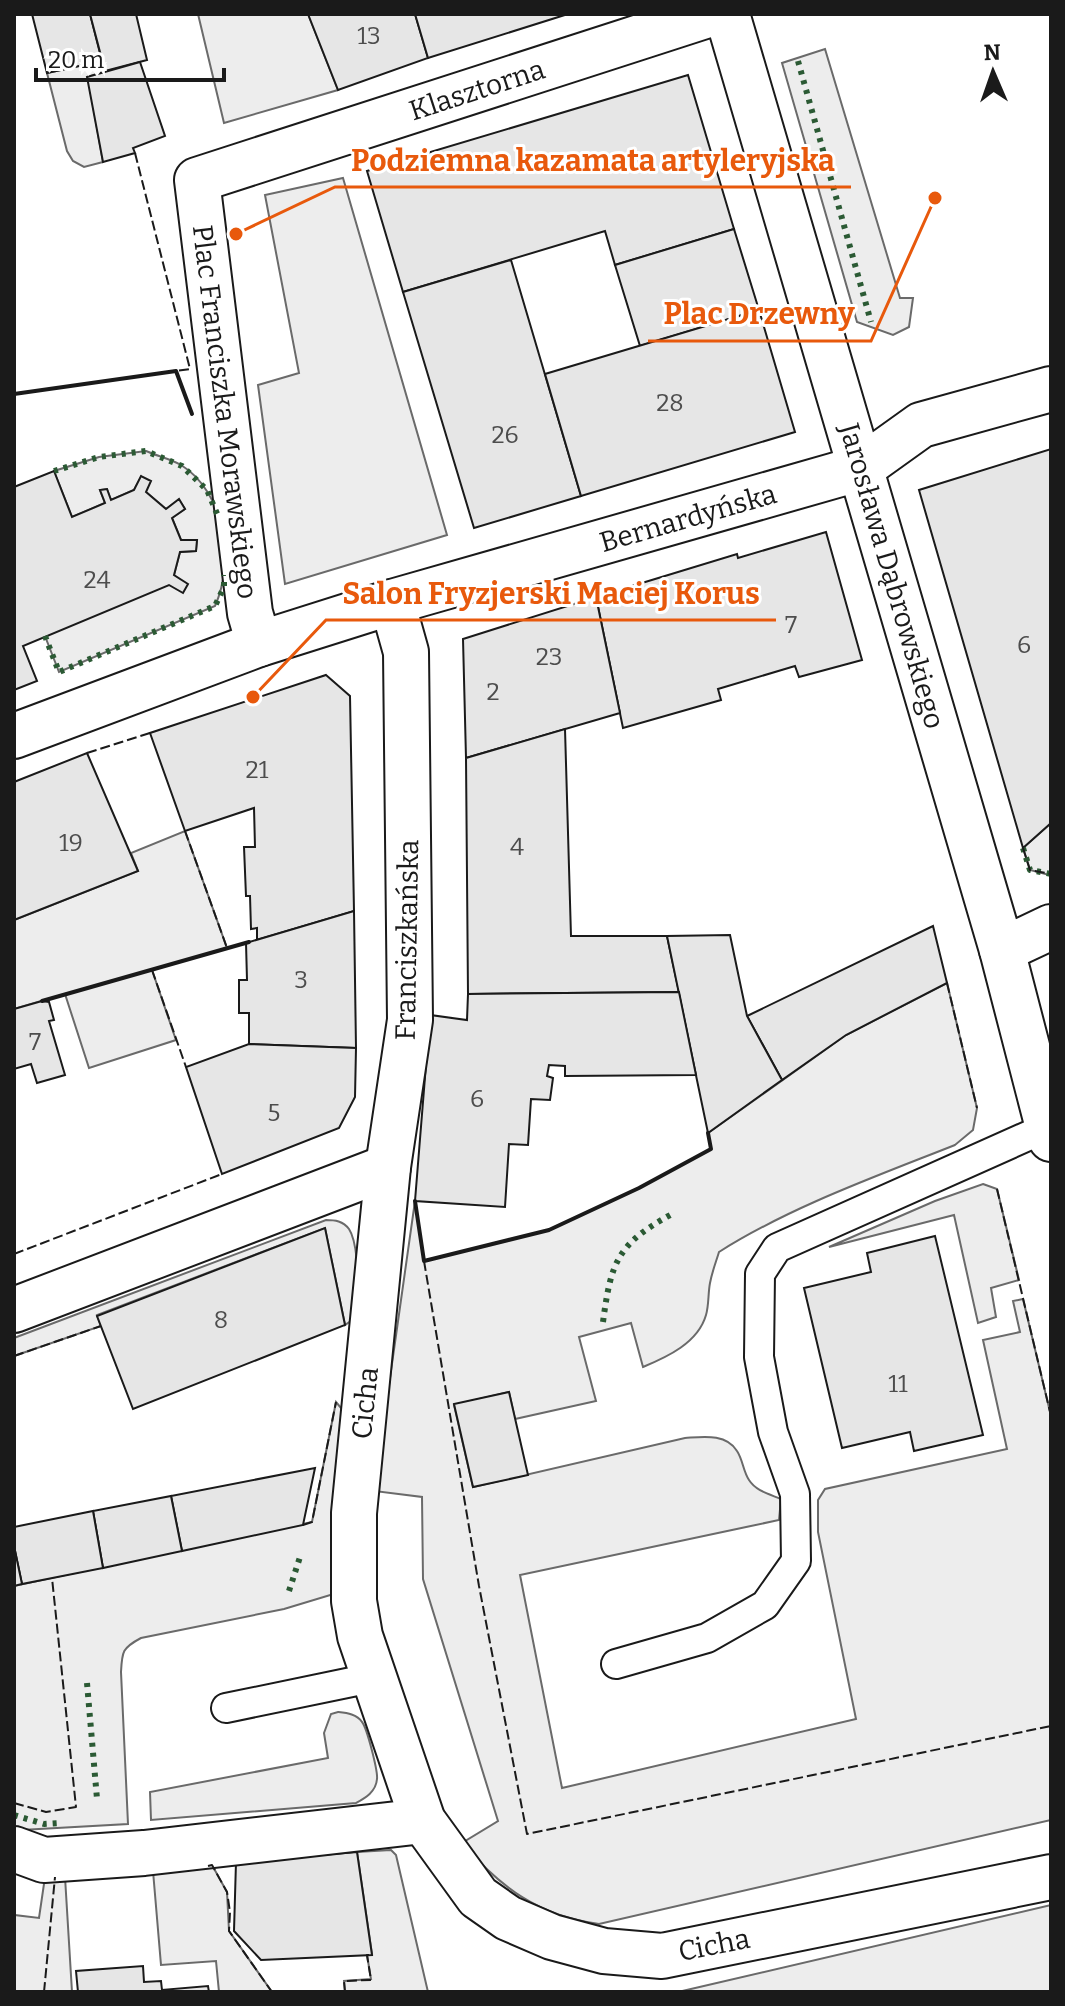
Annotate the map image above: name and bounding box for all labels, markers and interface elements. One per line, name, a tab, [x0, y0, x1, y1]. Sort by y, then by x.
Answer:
house number: 13	[357, 22, 381, 50]
scale bar	[36, 32, 224, 82]
north arrow	[953, 32, 1033, 112]
text: N	[983, 39, 1001, 66]
text: 20 m	[48, 46, 104, 74]
street label: Klasztorna	[405, 53, 549, 127]
callout: Podziemna kazamata artyleryjska	[335, 133, 851, 187]
text: Podziemna kazamata artyleryjska	[351, 143, 835, 179]
street label: Plac Franciszka Morawskiego	[186, 223, 264, 601]
callout: Plac Drzewny	[648, 287, 871, 341]
text: Plac Drzewny	[663, 296, 855, 332]
house number: 28	[656, 389, 684, 417]
street label: Jarosława Dąbrowskiego	[832, 419, 951, 732]
house number: 26	[491, 421, 519, 449]
street label: Bernardyńska	[596, 477, 780, 559]
house number: 24	[83, 566, 111, 594]
callout: Salon Fryzjerski Maciej Korus	[326, 566, 776, 620]
text: Salon Fryzjerski Maciej Korus	[342, 576, 760, 612]
house number: 7	[785, 611, 797, 639]
house number: 6	[1017, 631, 1031, 659]
house number: 23	[536, 643, 562, 671]
house number: 2	[486, 678, 500, 706]
house number: 21	[246, 756, 269, 784]
house number: 19	[59, 829, 83, 857]
house number: 4	[510, 833, 524, 861]
street label: Franciszkańska	[389, 839, 425, 1041]
house number: 3	[294, 966, 308, 994]
house number: 7	[29, 1028, 41, 1056]
house number: 6	[470, 1085, 484, 1113]
house number: 5	[268, 1099, 280, 1127]
house number: 8	[214, 1306, 228, 1334]
street label: Cicha	[345, 1365, 385, 1441]
house number: 11	[888, 1370, 908, 1398]
street label: Cicha	[675, 1922, 753, 1968]

